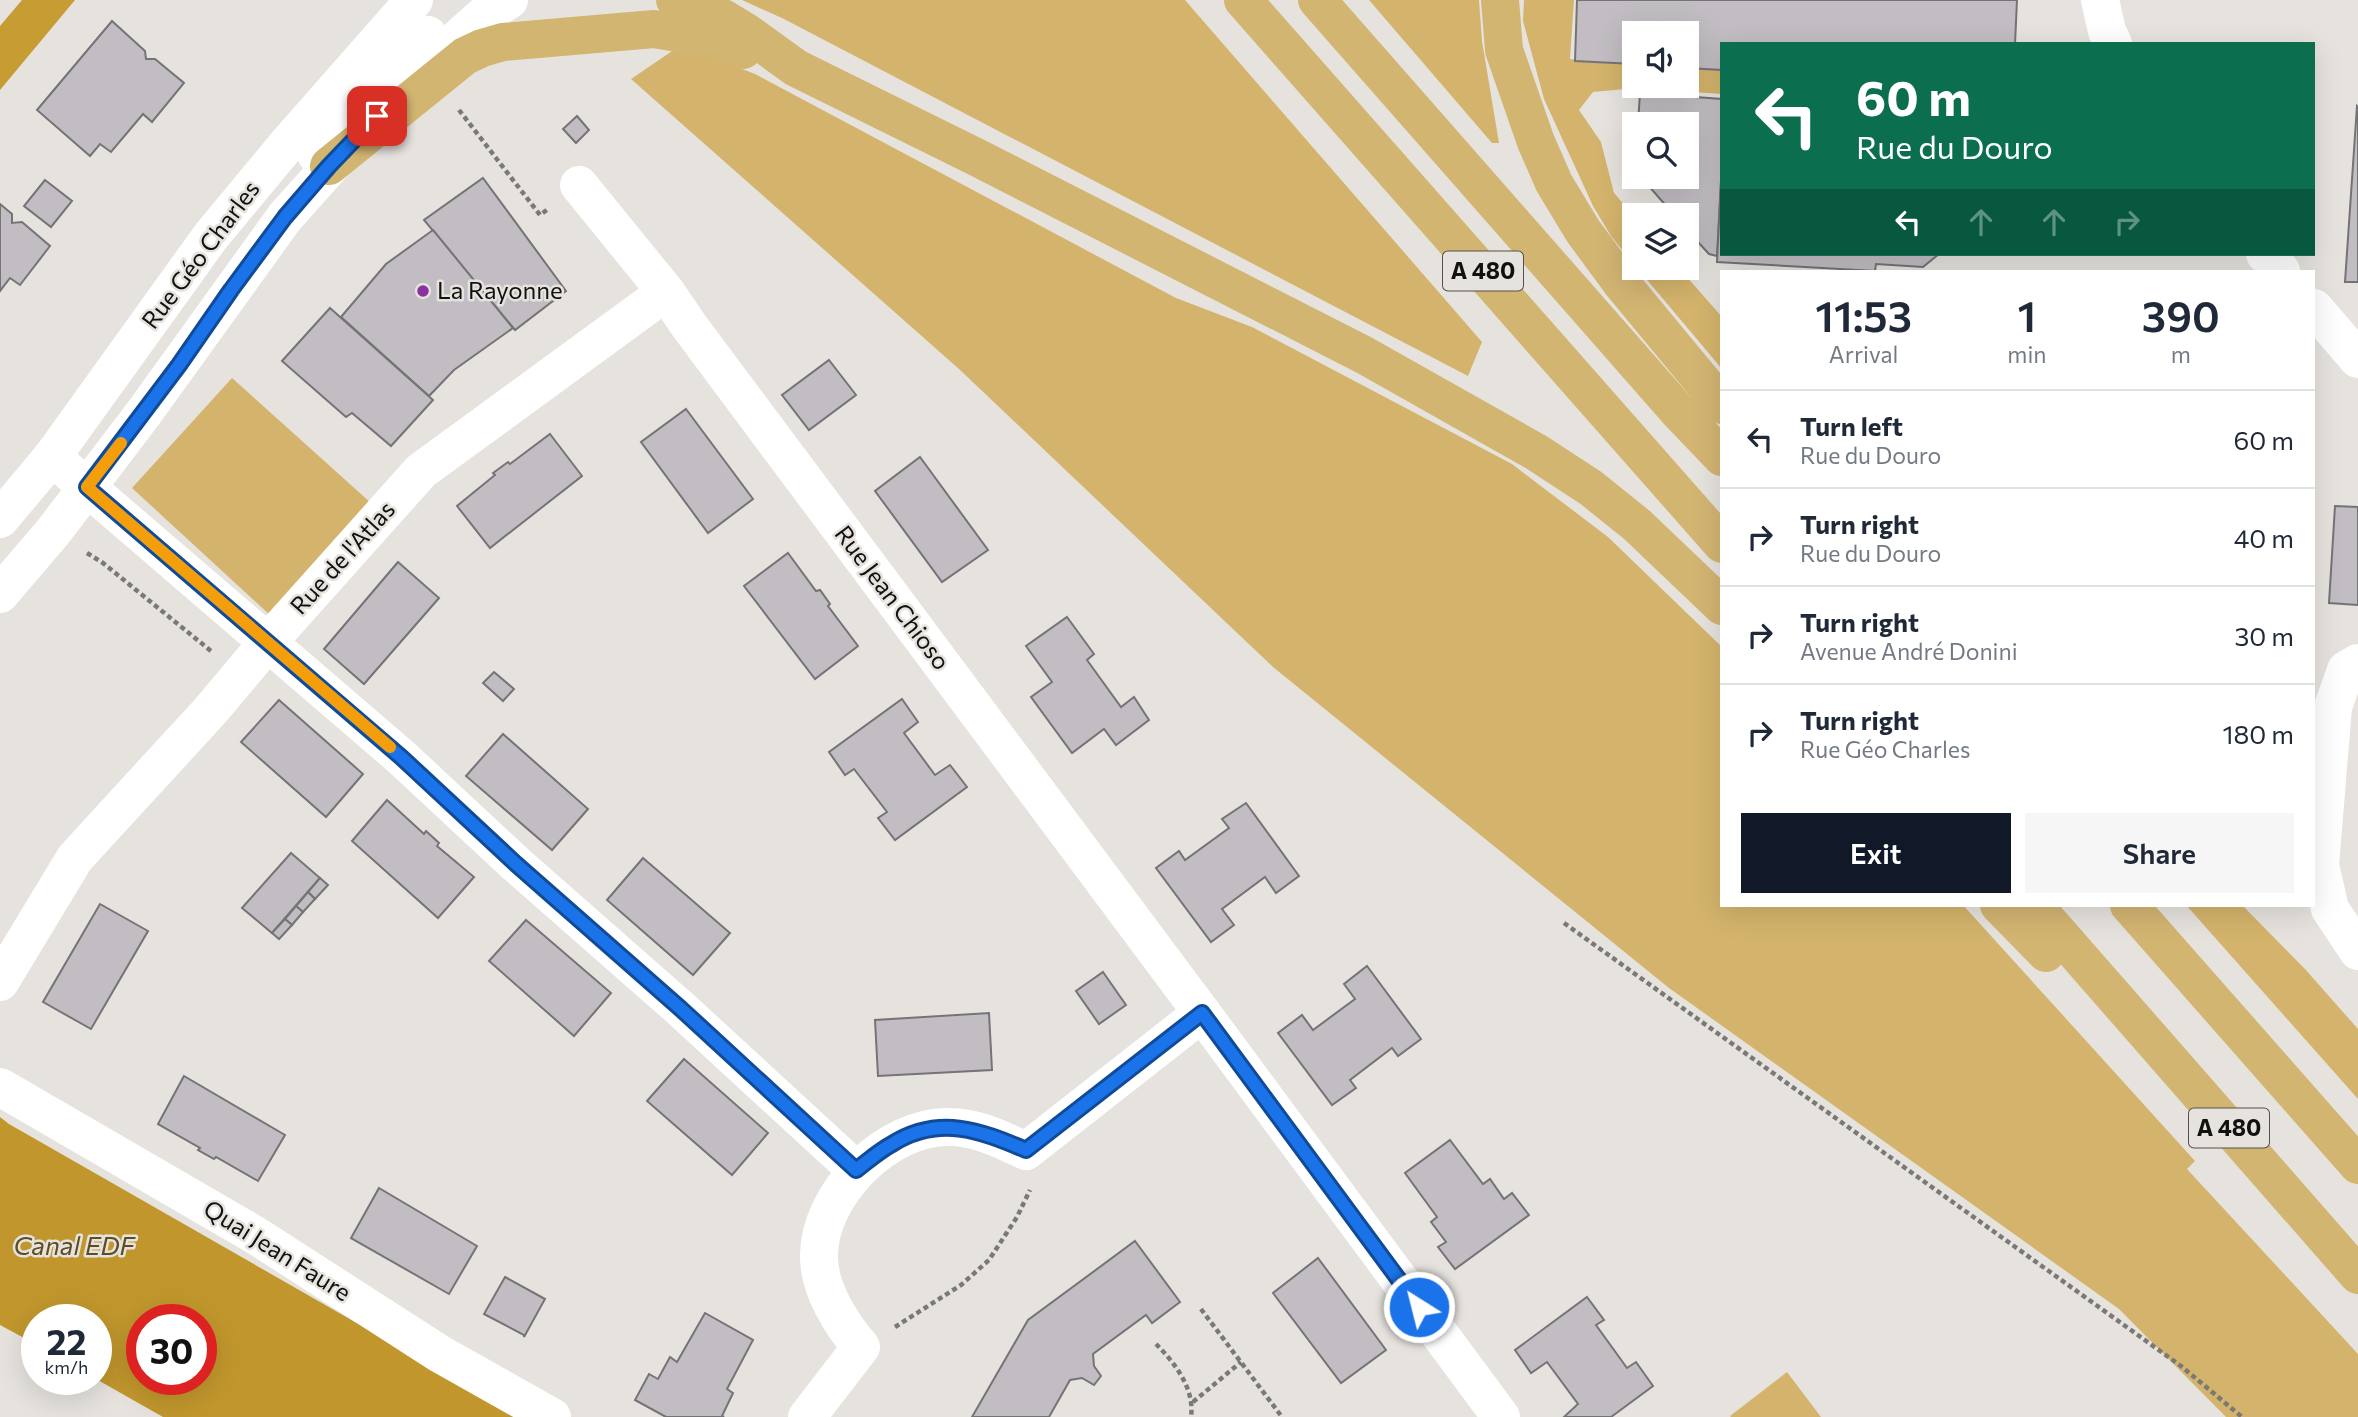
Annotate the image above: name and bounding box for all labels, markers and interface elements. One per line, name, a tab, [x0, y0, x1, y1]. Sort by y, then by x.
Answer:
map controls	[1622, 21, 1699, 280]
button: sound	[1622, 21, 1699, 98]
text: 60 m	[1856, 66, 1971, 126]
icon: left	[1741, 70, 1832, 161]
pin	[347, 86, 407, 146]
icon: arrive	[358, 97, 396, 135]
button: search	[1622, 112, 1699, 189]
text: Rue du Douro	[1856, 126, 2053, 166]
street label: Rue Géo Charles	[135, 174, 265, 334]
button: layers	[1622, 203, 1699, 280]
icon: left	[1889, 203, 1927, 241]
icon: ahead	[1962, 203, 2000, 241]
icon: ahead	[2035, 203, 2073, 241]
icon: right	[2108, 203, 2146, 241]
road number: A 480	[1443, 252, 1523, 290]
place label: La Rayonne	[437, 275, 563, 304]
marker: La Rayonne	[415, 283, 431, 299]
text: 11:53	[1815, 289, 1912, 341]
text: 1	[2018, 289, 2036, 341]
text: 390	[2142, 289, 2220, 341]
text: Arrival	[1829, 340, 1898, 368]
text: min	[2007, 340, 2047, 368]
text: m	[2171, 340, 2191, 368]
text: Turn left	[1800, 410, 1903, 441]
icon: left	[1741, 420, 1779, 458]
text: 60 m	[2234, 424, 2294, 455]
text: Rue du Douro	[1800, 441, 1941, 469]
street label: Rue de l'Atlas	[283, 494, 400, 620]
text: Turn right	[1800, 508, 1919, 539]
icon: right	[1741, 518, 1779, 556]
street label: Rue Jean Chioso	[830, 519, 957, 675]
text: 40 m	[2234, 522, 2294, 553]
text: Rue du Douro	[1800, 539, 1941, 567]
text: Turn right	[1800, 606, 1919, 637]
icon: right	[1741, 616, 1779, 654]
text: 30 m	[2235, 620, 2294, 651]
text: Avenue André Donini	[1800, 637, 2018, 665]
text: Turn right	[1800, 704, 1919, 735]
icon: right	[1741, 714, 1779, 752]
text: 180 m	[2222, 718, 2294, 749]
text: Rue Géo Charles	[1800, 735, 1970, 763]
button: Exit	[1741, 813, 2011, 893]
button: Share	[2025, 813, 2294, 893]
road number: A 480	[2189, 1108, 2269, 1148]
street label: Quai Jean Faure	[199, 1193, 357, 1307]
water label: Canal EDF	[14, 1229, 137, 1260]
position arrow	[1382, 1270, 1456, 1344]
speed limit sign: 30	[126, 1304, 217, 1395]
text: 22	[47, 1319, 86, 1362]
text: km/h	[45, 1356, 88, 1378]

